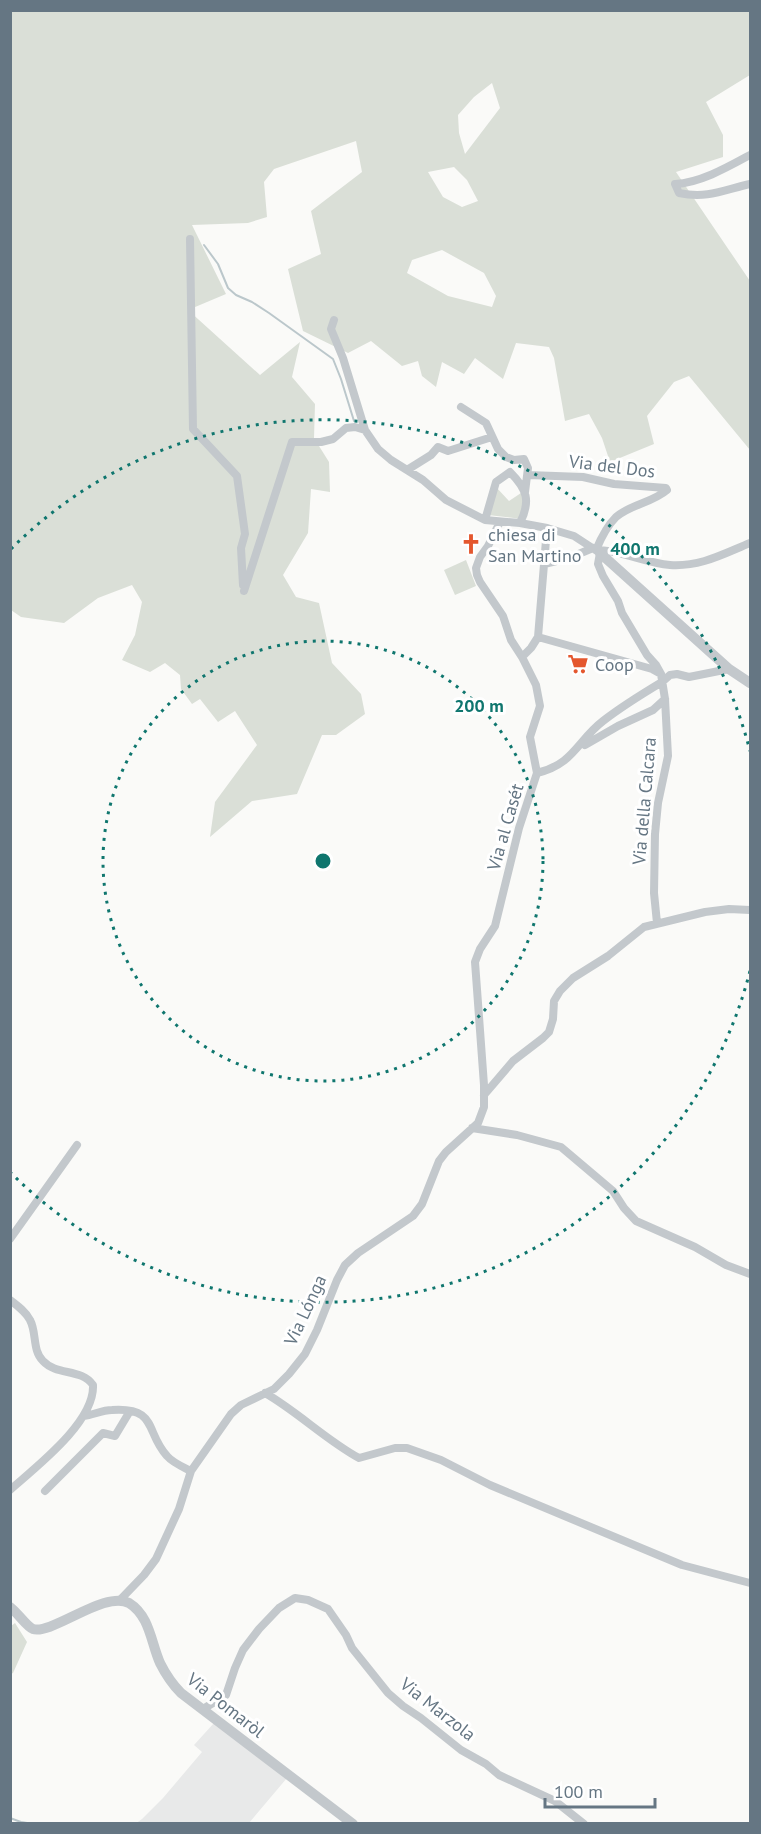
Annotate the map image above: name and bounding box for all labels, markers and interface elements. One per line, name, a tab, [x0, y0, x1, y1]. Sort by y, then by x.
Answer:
street label: Via del Dos	[567, 449, 656, 483]
place label: chiesa di San Martino	[488, 523, 581, 567]
church icon: chiesa di San Martino	[459, 532, 483, 556]
text: 400 m	[610, 537, 660, 560]
supermarket icon: Coop	[566, 652, 590, 676]
place label: Coop	[595, 653, 634, 676]
text: 200 m	[454, 694, 504, 717]
street label: Via della Calcara	[627, 736, 661, 867]
street label: Via al Casét	[481, 781, 528, 874]
centre of rings	[313, 851, 333, 871]
street label: Via Lónga	[278, 1271, 331, 1350]
street label: Via Pomaròl	[182, 1667, 270, 1743]
street label: Via Marzola	[395, 1672, 480, 1746]
scale bar	[545, 1771, 654, 1809]
text: 100 m	[554, 1780, 603, 1803]

